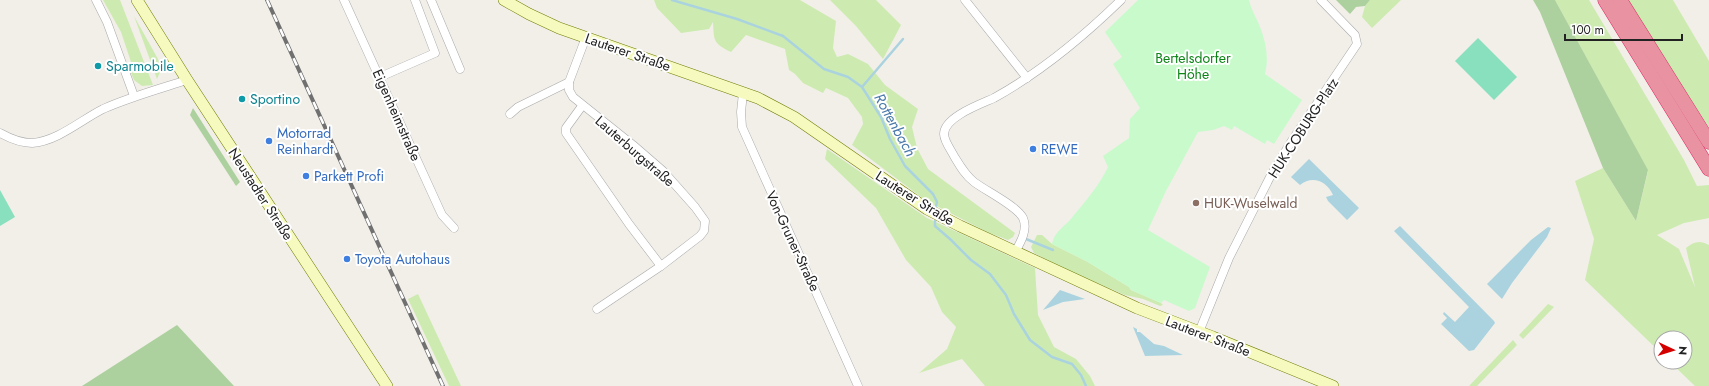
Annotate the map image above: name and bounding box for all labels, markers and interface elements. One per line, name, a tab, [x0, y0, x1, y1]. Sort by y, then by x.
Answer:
scale bar	[1565, 16, 1682, 42]
text: 100 m	[1571, 21, 1604, 39]
street label: Lauterer Straße	[582, 28, 674, 76]
park label: Bertelsdorfer Höhe	[1155, 48, 1231, 84]
place label: Sparmobile	[106, 56, 174, 76]
marker: Sparmobile	[93, 61, 103, 71]
street label: Eigenheimstraße	[368, 66, 426, 164]
street label: HUK-COBURG-Platz	[1263, 73, 1343, 182]
place label: Sportino	[250, 89, 300, 109]
water label: Rottenbach	[869, 89, 921, 161]
marker: Sportino	[237, 94, 247, 104]
street label: Lauterburgstraße	[591, 111, 679, 191]
place label: Motorrad Reinhardt	[277, 123, 334, 159]
marker: Motorrad Reinhardt	[264, 136, 274, 146]
place label: REWE	[1041, 139, 1078, 159]
street label: Neustadter Straße	[224, 144, 298, 244]
marker: REWE	[1028, 144, 1038, 154]
place label: Parkett Profi	[314, 166, 384, 186]
street label: Lauterer Straße	[872, 166, 958, 230]
marker: Parkett Profi	[301, 171, 311, 181]
street label: Von-Gruner-Straße	[761, 187, 825, 295]
place label: HUK-Wuselwald	[1204, 193, 1297, 213]
marker: HUK-Wuselwald	[1191, 198, 1201, 208]
place label: Toyota Autohaus	[355, 249, 450, 269]
marker: Toyota Autohaus	[342, 254, 352, 264]
street label: Lauterer Straße	[1163, 311, 1253, 361]
north arrow	[1653, 330, 1693, 370]
text: N	[1675, 346, 1691, 356]

